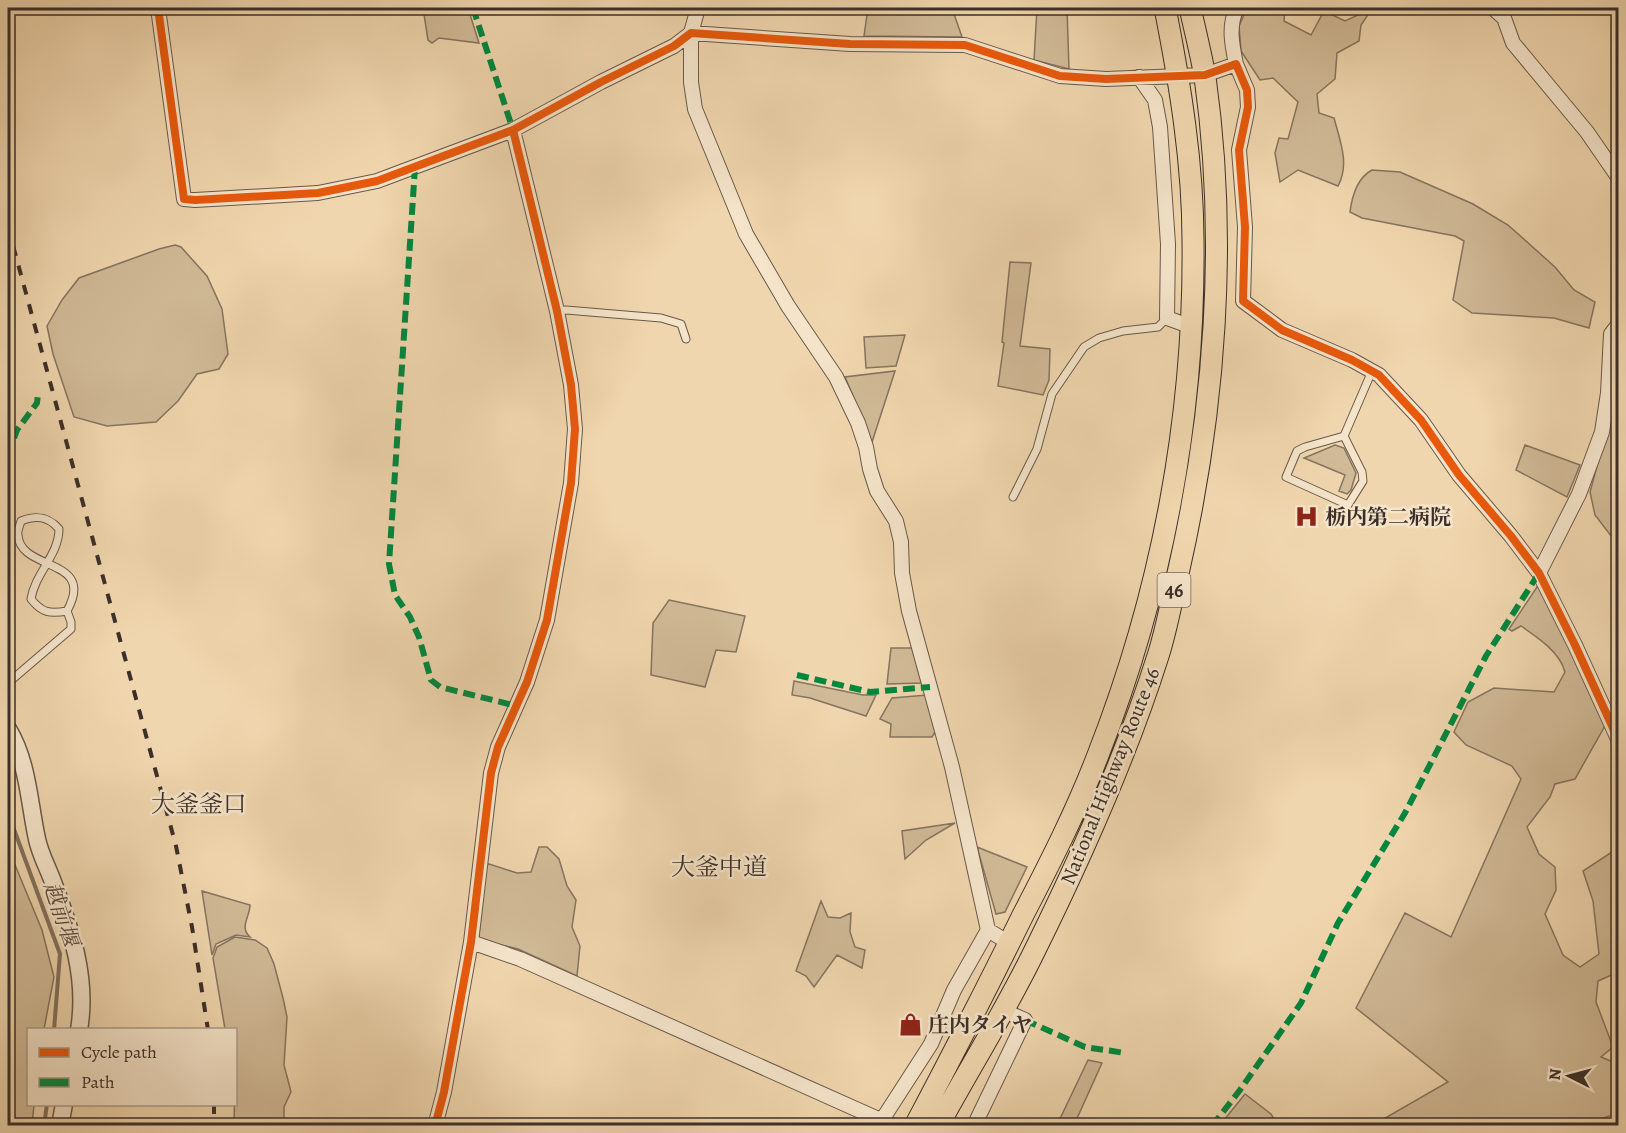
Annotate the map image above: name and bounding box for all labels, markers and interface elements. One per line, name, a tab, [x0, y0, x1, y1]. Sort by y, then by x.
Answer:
place label: 栃内第二病院	[1325, 503, 1451, 531]
hospital icon: 栃内第二病院	[1294, 504, 1320, 530]
road number: 46	[1158, 573, 1190, 607]
street label: National Highway Route 46	[1054, 663, 1167, 889]
district label: 大釜釜口	[151, 788, 247, 820]
district label: 大釜中道	[671, 851, 767, 883]
water label: 越前堰	[36, 878, 87, 954]
place label: 庄内タイヤ	[928, 1011, 1033, 1039]
shop icon: 庄内タイヤ	[897, 1012, 923, 1038]
legend	[27, 1028, 237, 1106]
text: Cycle path	[81, 1040, 157, 1064]
north arrow	[1539, 1046, 1599, 1106]
text: N	[1544, 1067, 1567, 1081]
text: Path	[81, 1070, 115, 1094]

